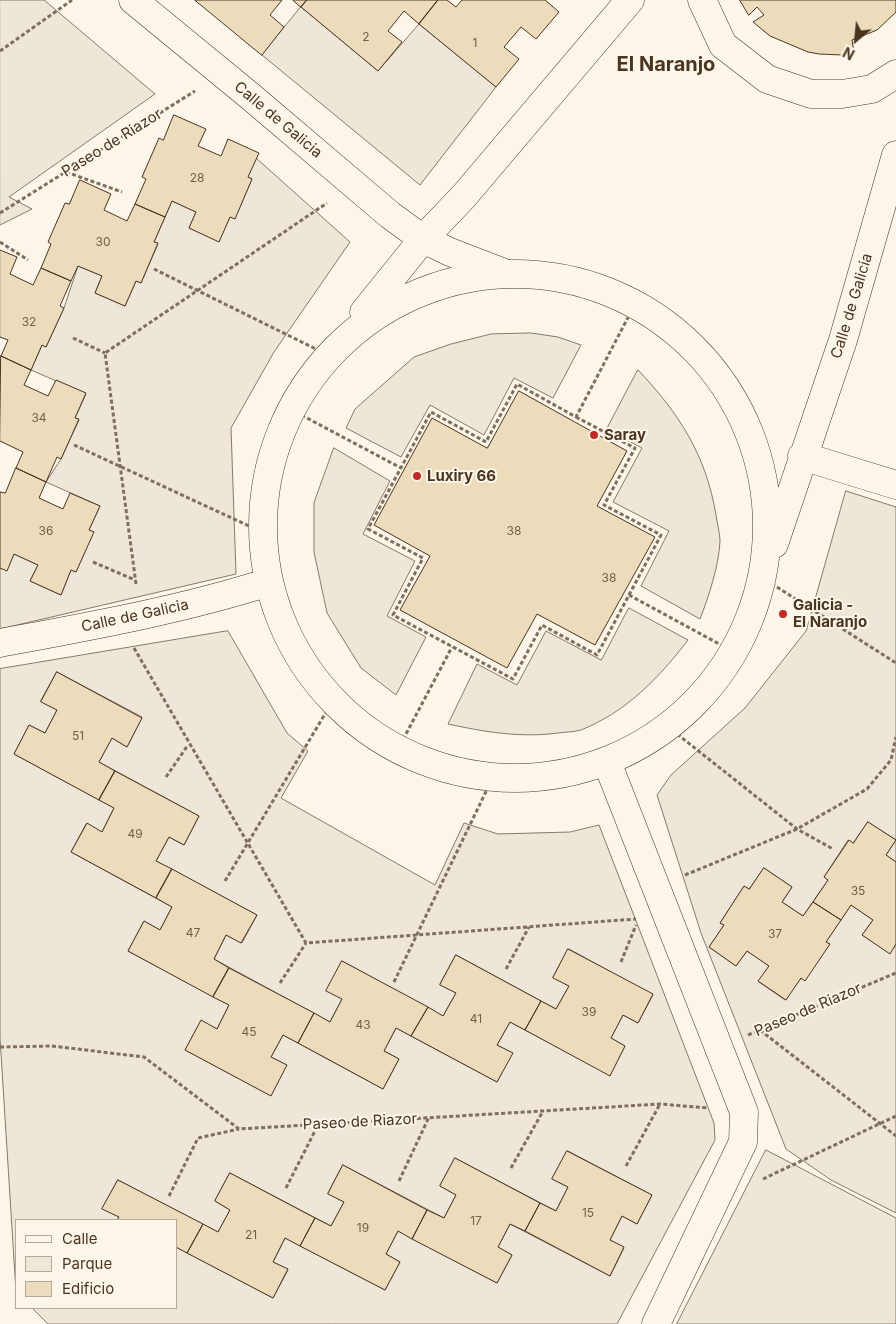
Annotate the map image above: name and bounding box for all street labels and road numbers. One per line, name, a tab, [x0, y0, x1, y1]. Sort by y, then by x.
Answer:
street label: Calle de Galicia	[230, 78, 326, 162]
street label: Paseo de Riazor	[59, 105, 165, 181]
street label: Calle de Galicia	[827, 251, 877, 361]
street label: Calle de Galicia	[80, 596, 190, 636]
street label: Paseo de Riazor	[752, 979, 864, 1041]
street label: Paseo de Riazor	[302, 1110, 418, 1134]

